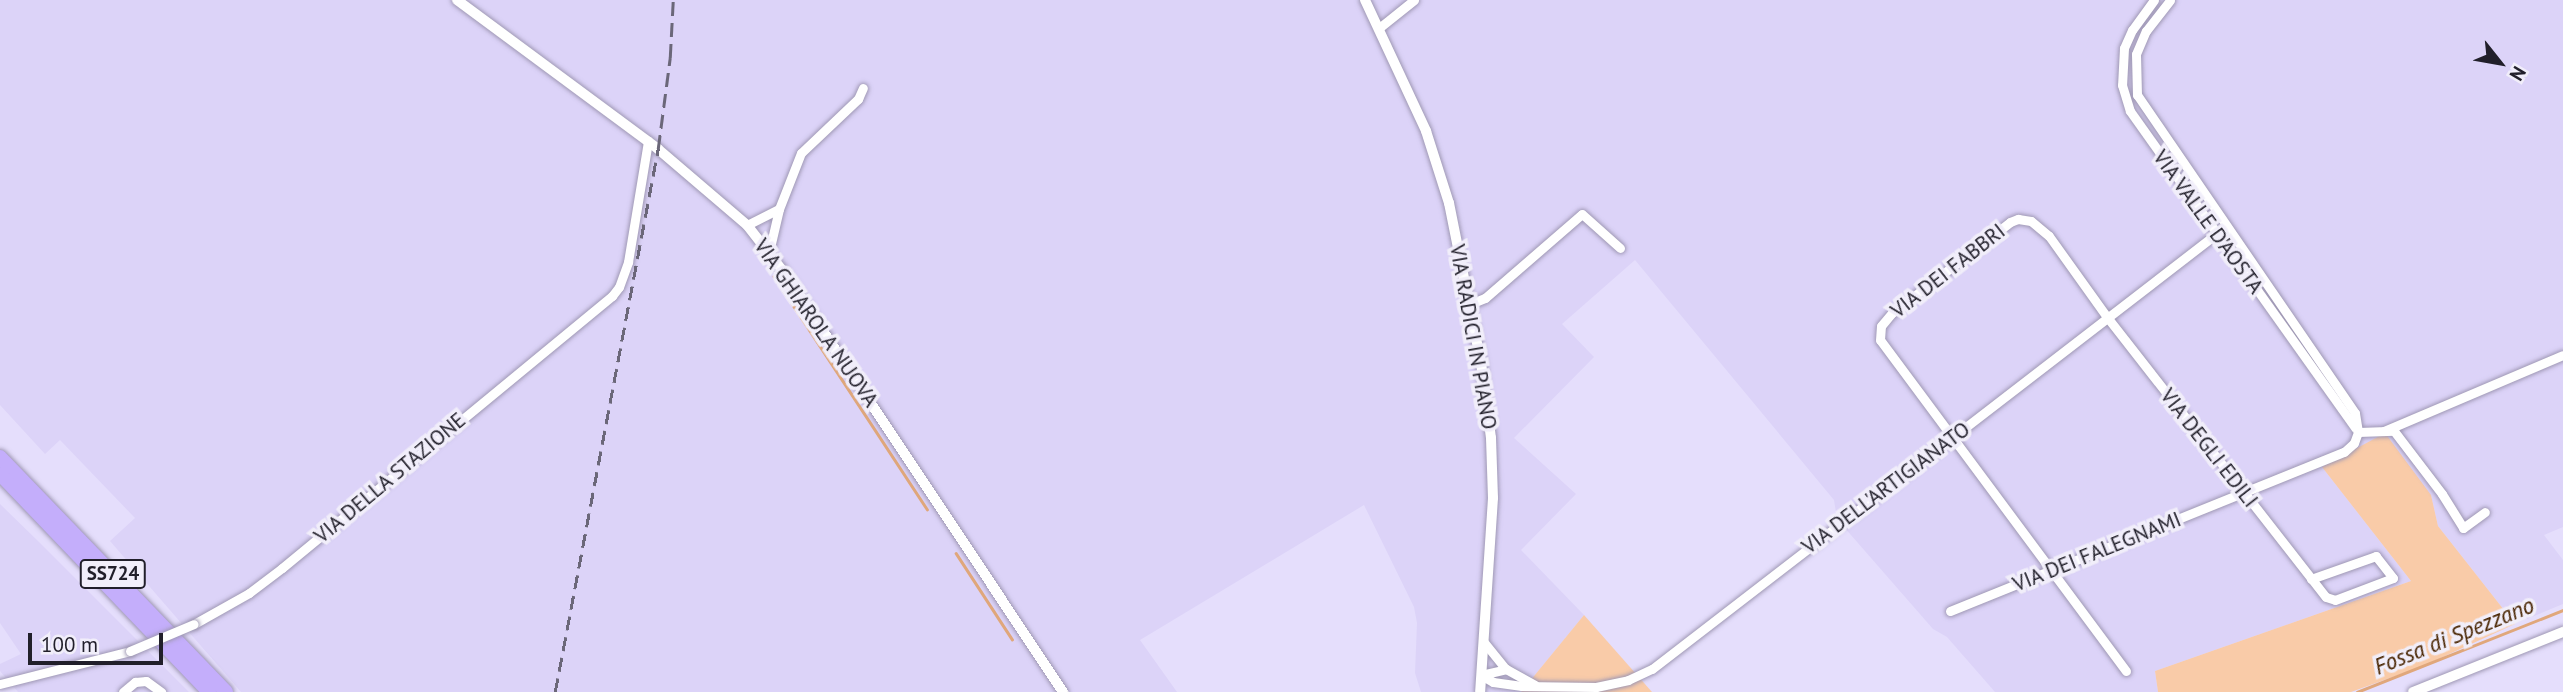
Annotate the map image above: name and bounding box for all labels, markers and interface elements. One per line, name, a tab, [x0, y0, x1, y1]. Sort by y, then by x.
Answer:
north arrow	[2465, 28, 2535, 98]
text: N	[2505, 62, 2532, 85]
street label: VIA VALLE D'AOSTA	[2147, 145, 2269, 299]
street label: VIA DEI FABBRI	[1886, 218, 2010, 324]
street label: VIA GHIAROLA NUOVA	[748, 233, 884, 413]
street label: VIA RADICI IN PIANO	[1444, 242, 1502, 432]
street label: VIA DEGLI EDILI	[2155, 383, 2263, 513]
street label: VIA DELLA STAZIONE	[309, 407, 471, 549]
street label: VIA DELL'ARTIGIANATO	[1797, 416, 1975, 560]
street label: VIA DEI FALEGNAMI	[2009, 507, 2185, 597]
road number: SS724	[80, 558, 146, 590]
water label: Fossa di Spezzano	[2370, 591, 2538, 681]
scale bar	[32, 618, 166, 662]
text: 100 m	[41, 631, 98, 658]

